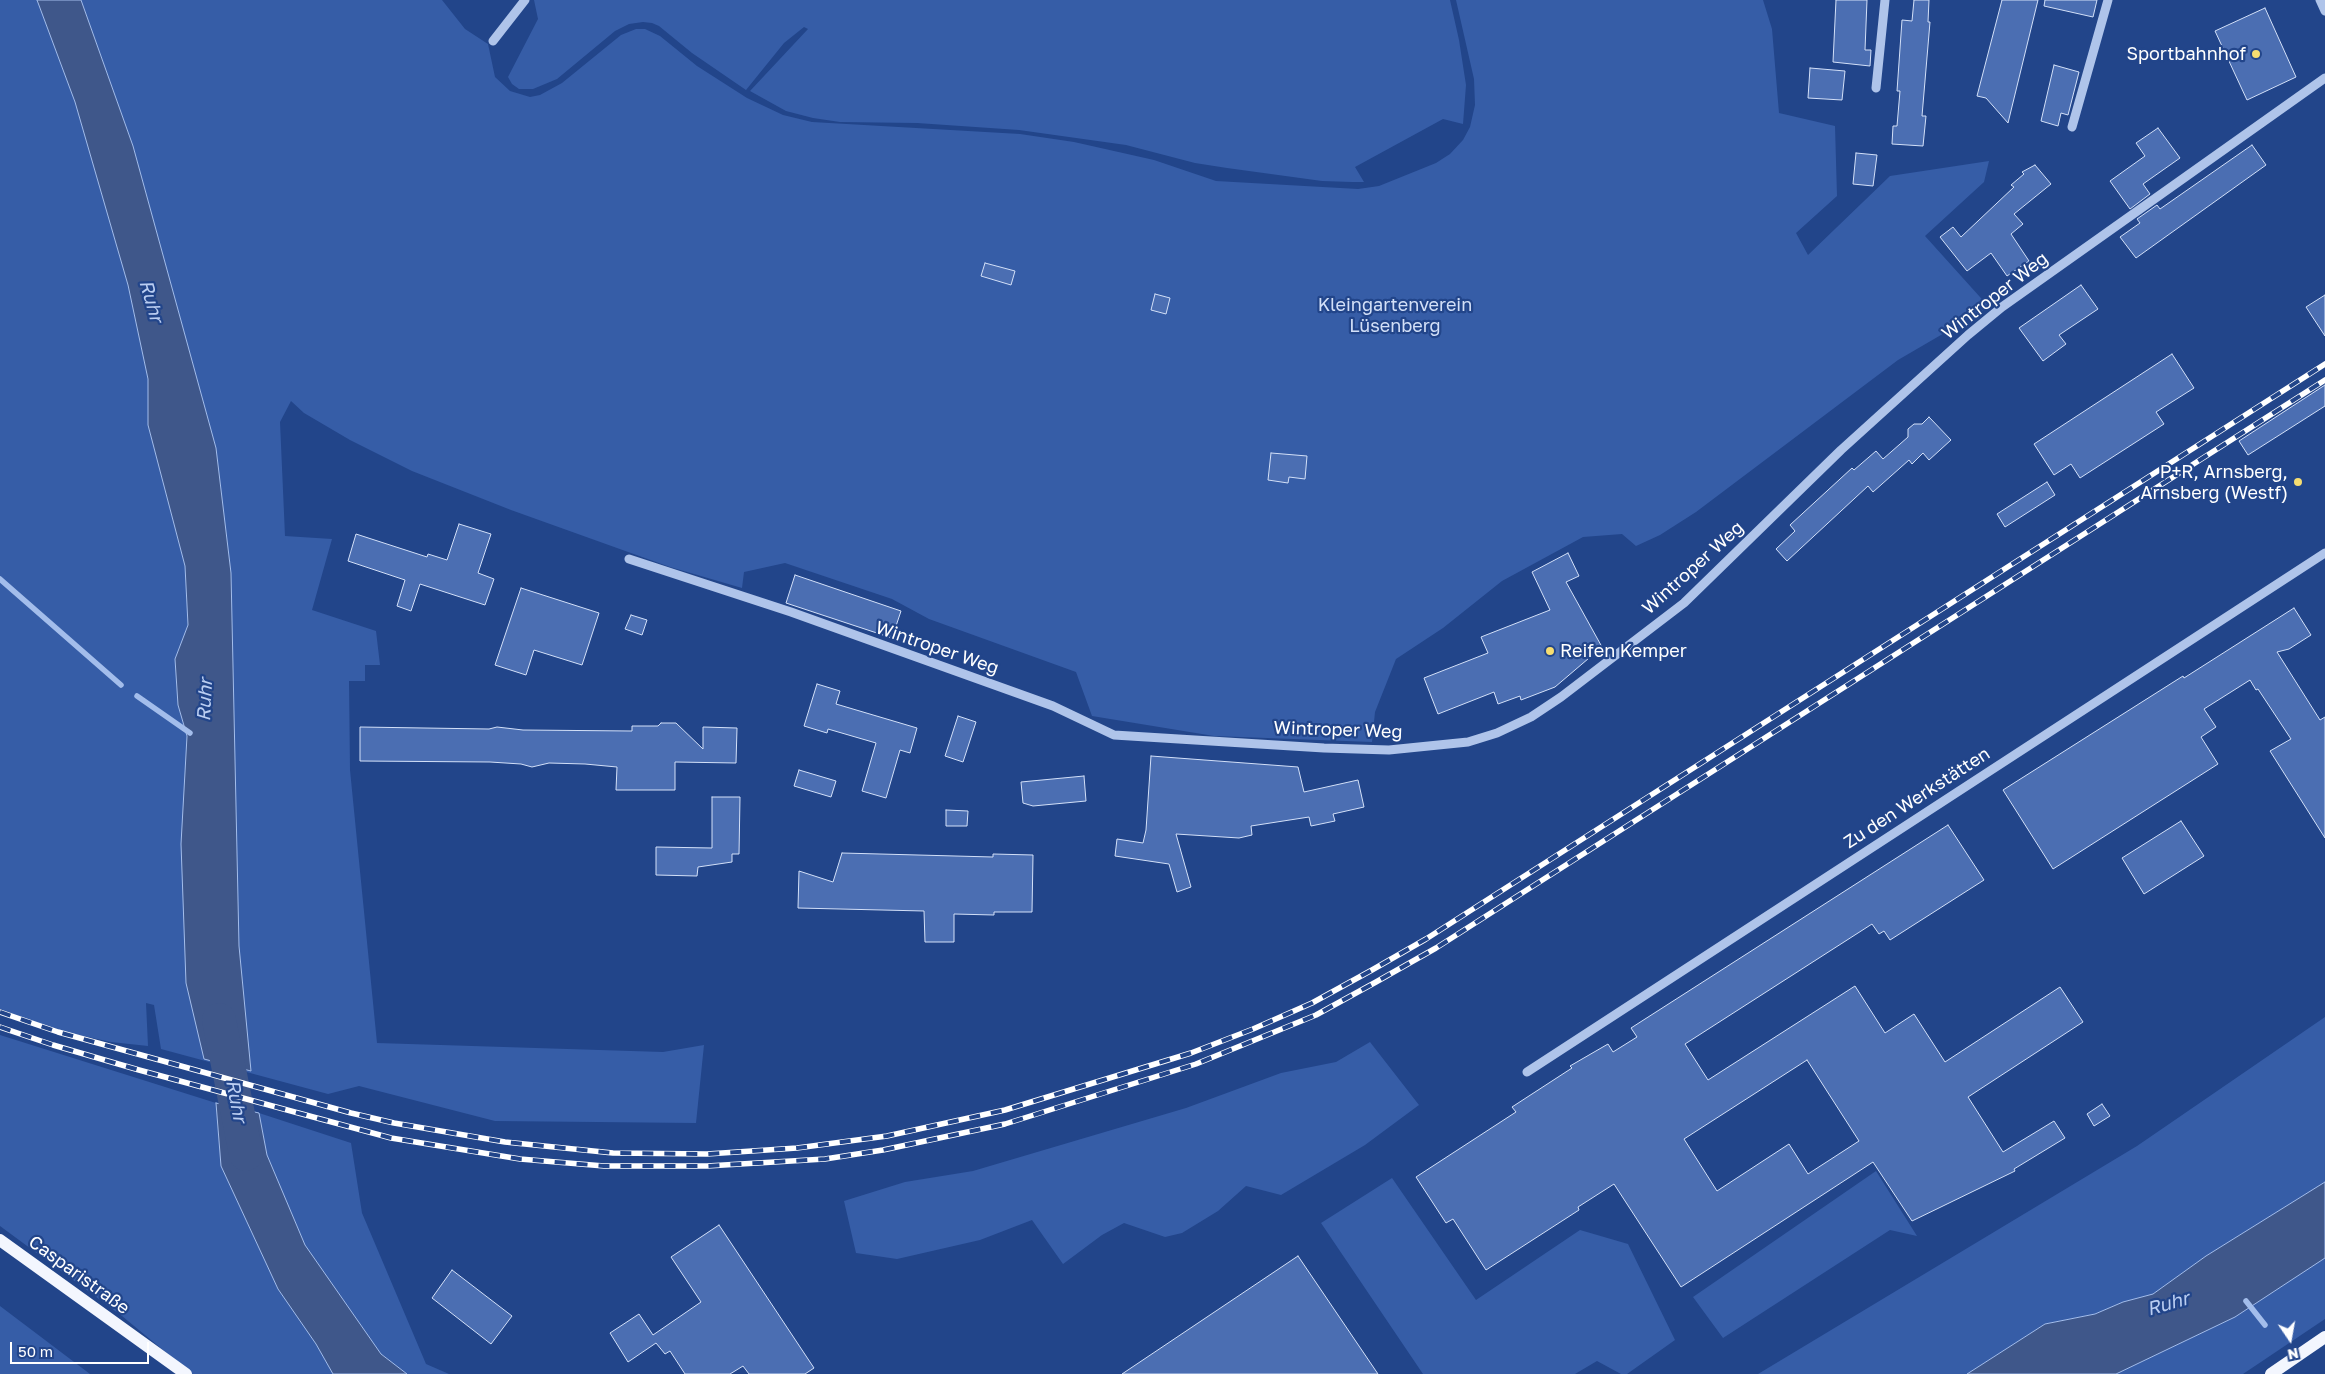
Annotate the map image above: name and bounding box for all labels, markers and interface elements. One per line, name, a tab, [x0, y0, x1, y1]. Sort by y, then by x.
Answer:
place label: Sportbahnhof	[2126, 43, 2246, 65]
marker: Sportbahnhof	[2250, 48, 2262, 60]
street label: Wintroper Weg	[1938, 248, 2052, 344]
water label: Ruhr	[134, 277, 168, 325]
park label: Kleingartenverein Lüsenberg	[1318, 294, 1472, 336]
place label: P+R, Arnsberg, Arnsberg (Westf)	[2140, 461, 2288, 504]
marker: P+R, Arnsberg, Arnsberg (Westf)	[2292, 476, 2304, 488]
street label: Wintroper Weg	[1638, 517, 1748, 619]
street label: Wintroper Weg	[873, 617, 1001, 679]
place label: Reifen Kemper	[1560, 640, 1687, 662]
marker: Reifen Kemper	[1544, 645, 1556, 657]
water label: Ruhr	[192, 678, 218, 722]
street label: Wintroper Weg	[1273, 717, 1403, 743]
street label: Zu den Werkstätten	[1840, 743, 1994, 853]
water label: Ruhr	[221, 1078, 251, 1124]
street label: Casparistraße	[24, 1231, 134, 1319]
water label: Ruhr	[2144, 1287, 2192, 1321]
north arrow	[2265, 1314, 2315, 1364]
scale bar	[12, 1332, 151, 1364]
text: 50 m	[18, 1342, 53, 1360]
text: N	[2286, 1345, 2300, 1364]

